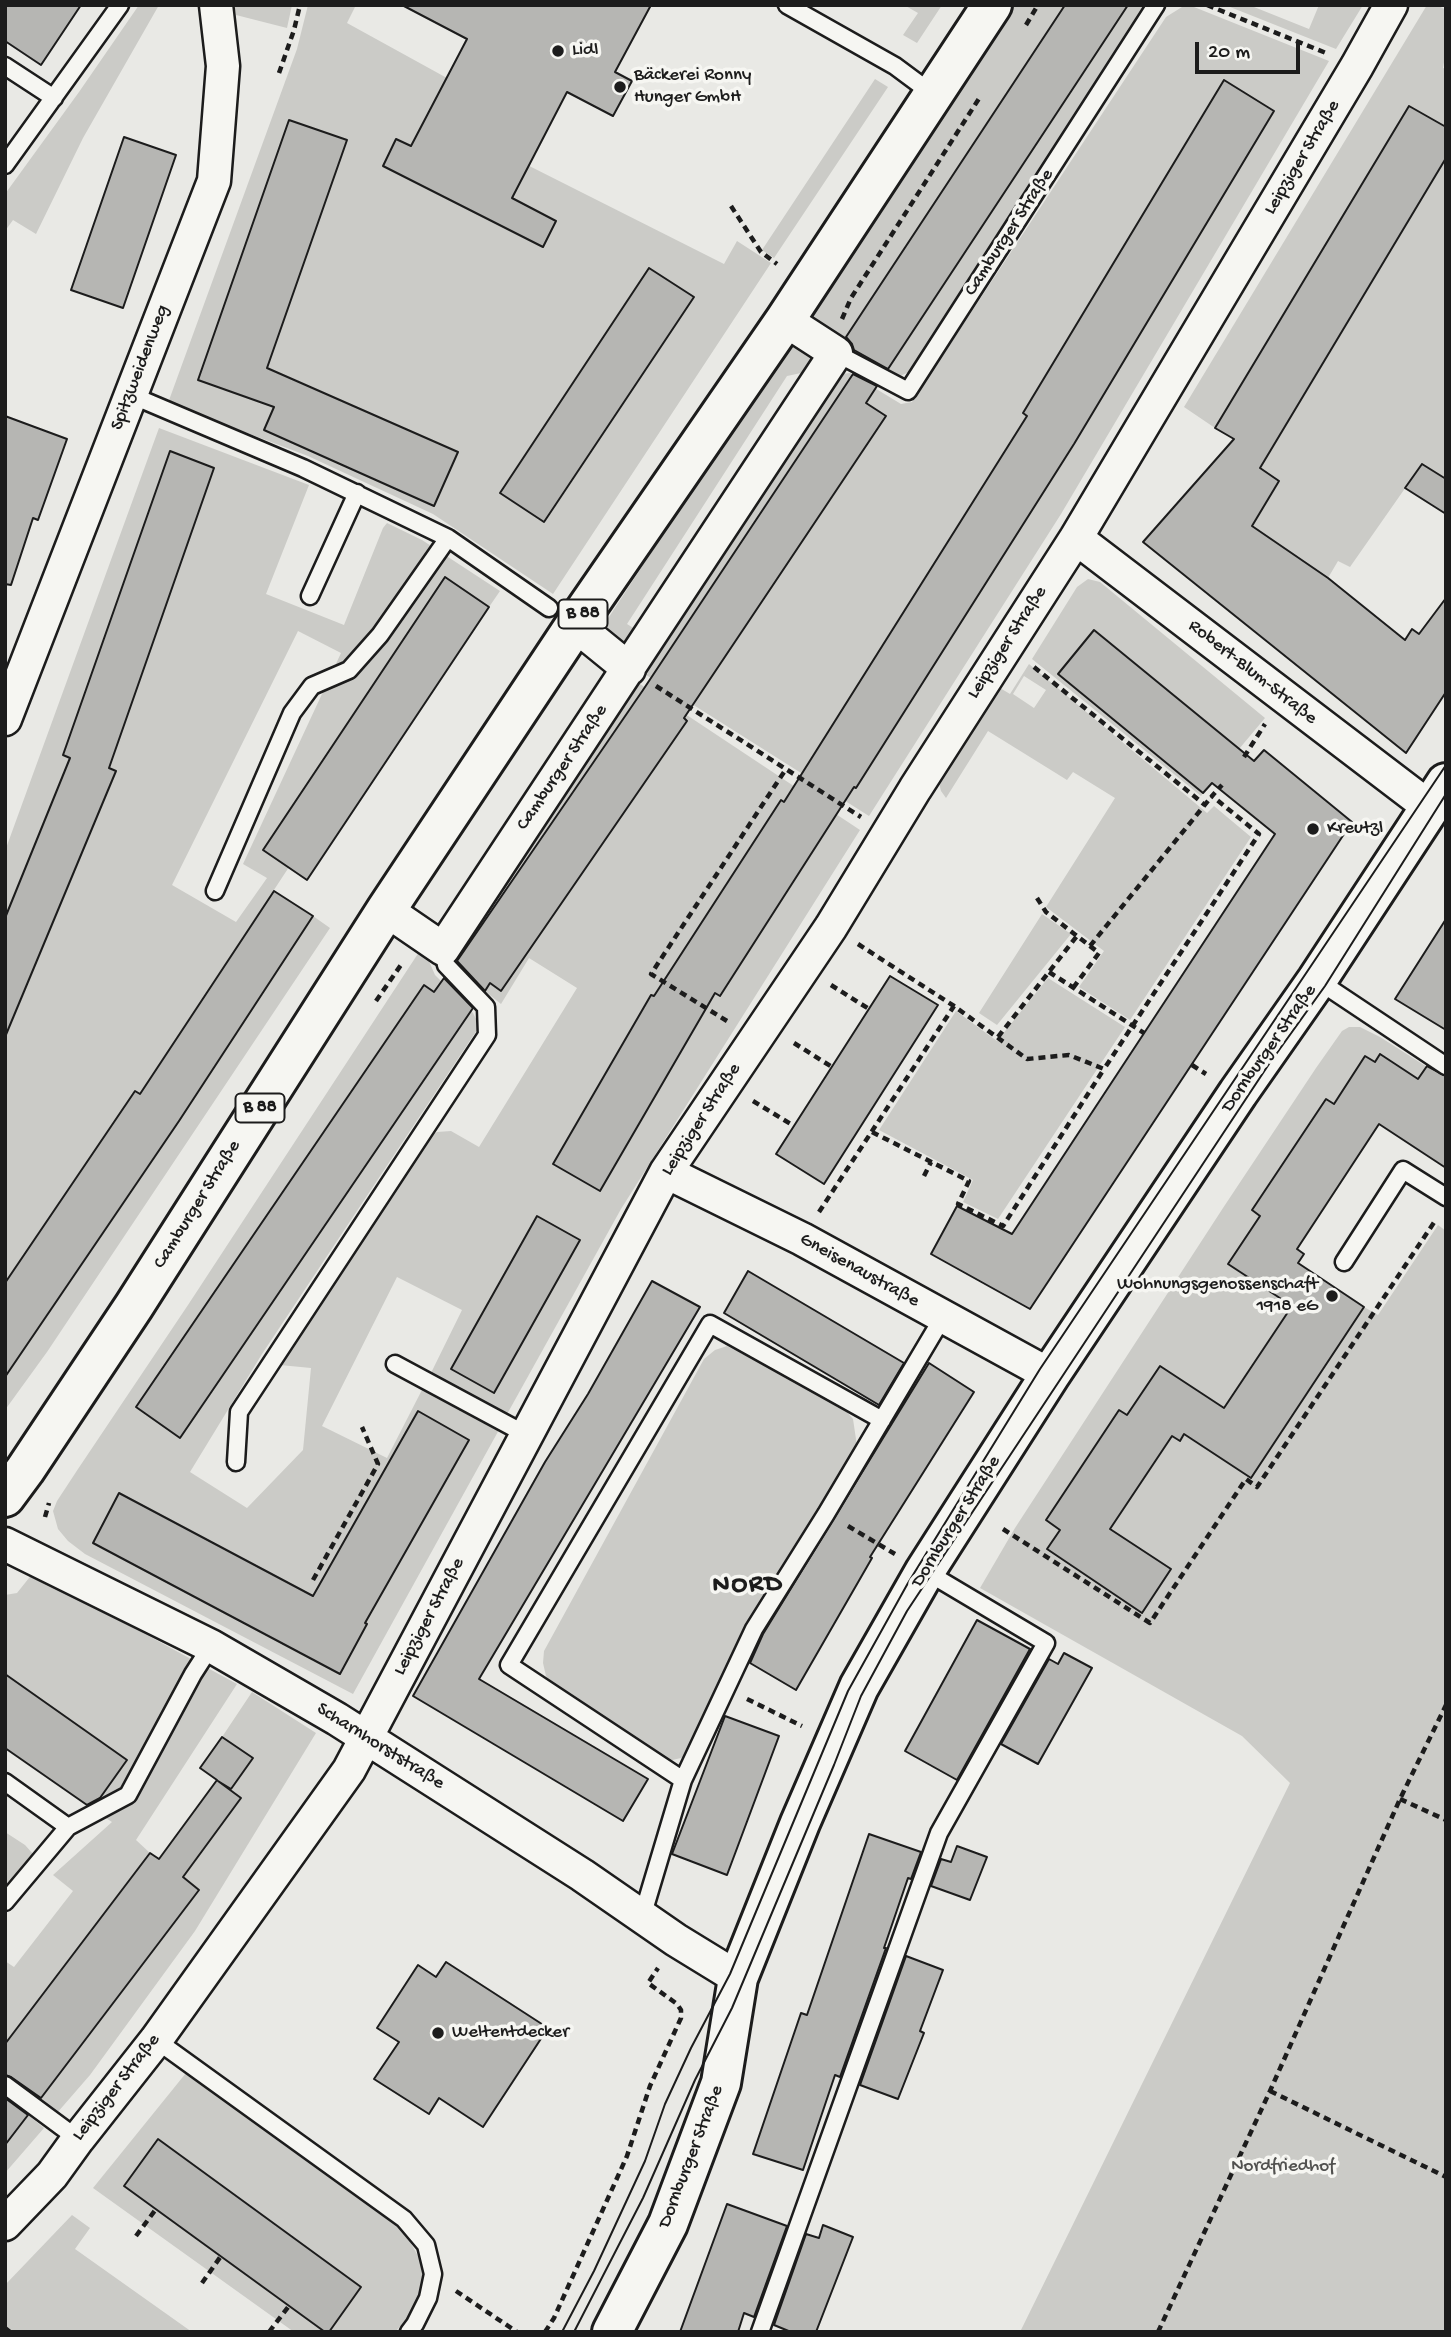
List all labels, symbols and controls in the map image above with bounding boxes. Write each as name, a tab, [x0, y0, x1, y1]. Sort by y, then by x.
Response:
scale bar	[1199, 28, 1304, 72]
place label: Lidl	[572, 40, 598, 62]
text: 20 m	[1208, 41, 1250, 66]
marker: Lidl	[550, 43, 566, 59]
place label: Bäckerei Ronny Hunger GmbH	[634, 65, 751, 109]
marker: Bäckerei Ronny Hunger GmbH	[612, 79, 628, 95]
street label: Leipziger Straße	[1260, 97, 1346, 219]
street label: Camburger Straße	[960, 165, 1060, 301]
street label: Spitzweidenweg	[107, 302, 175, 434]
street label: Leipziger Straße	[963, 582, 1053, 704]
road number: B 88	[558, 600, 608, 628]
street label: Robert-Blum-Straße	[1183, 616, 1321, 730]
street label: Camburger Straße	[512, 701, 614, 835]
place label: Kreutzl	[1327, 818, 1383, 840]
marker: Kreutzl	[1305, 821, 1321, 837]
street label: Dornburger Straße	[1217, 981, 1323, 1117]
street label: Leipziger Straße	[657, 1059, 747, 1181]
road number: B 88	[236, 1093, 284, 1122]
street label: Camburger Straße	[149, 1137, 247, 1273]
street label: Gneisenaustraße	[795, 1229, 923, 1313]
place label: Wohnungsgenossenschaft 1918 eG	[1117, 1274, 1318, 1318]
marker: Wohnungsgenossenschaft 1918 eG	[1324, 1288, 1340, 1304]
street label: Dornburger Straße	[907, 1452, 1007, 1592]
street label: Leipziger Straße	[389, 1554, 471, 1680]
district label: NORD	[713, 1570, 783, 1602]
street label: Scharnhorststraße	[312, 1698, 448, 1796]
place label: Weltentdecker	[452, 2022, 569, 2044]
marker: Weltentdecker	[430, 2025, 446, 2041]
street label: Leipziger Straße	[68, 2030, 166, 2146]
street label: Dornburger Straße	[654, 2083, 730, 2231]
park label: Nordfriedhof	[1231, 2156, 1335, 2178]

